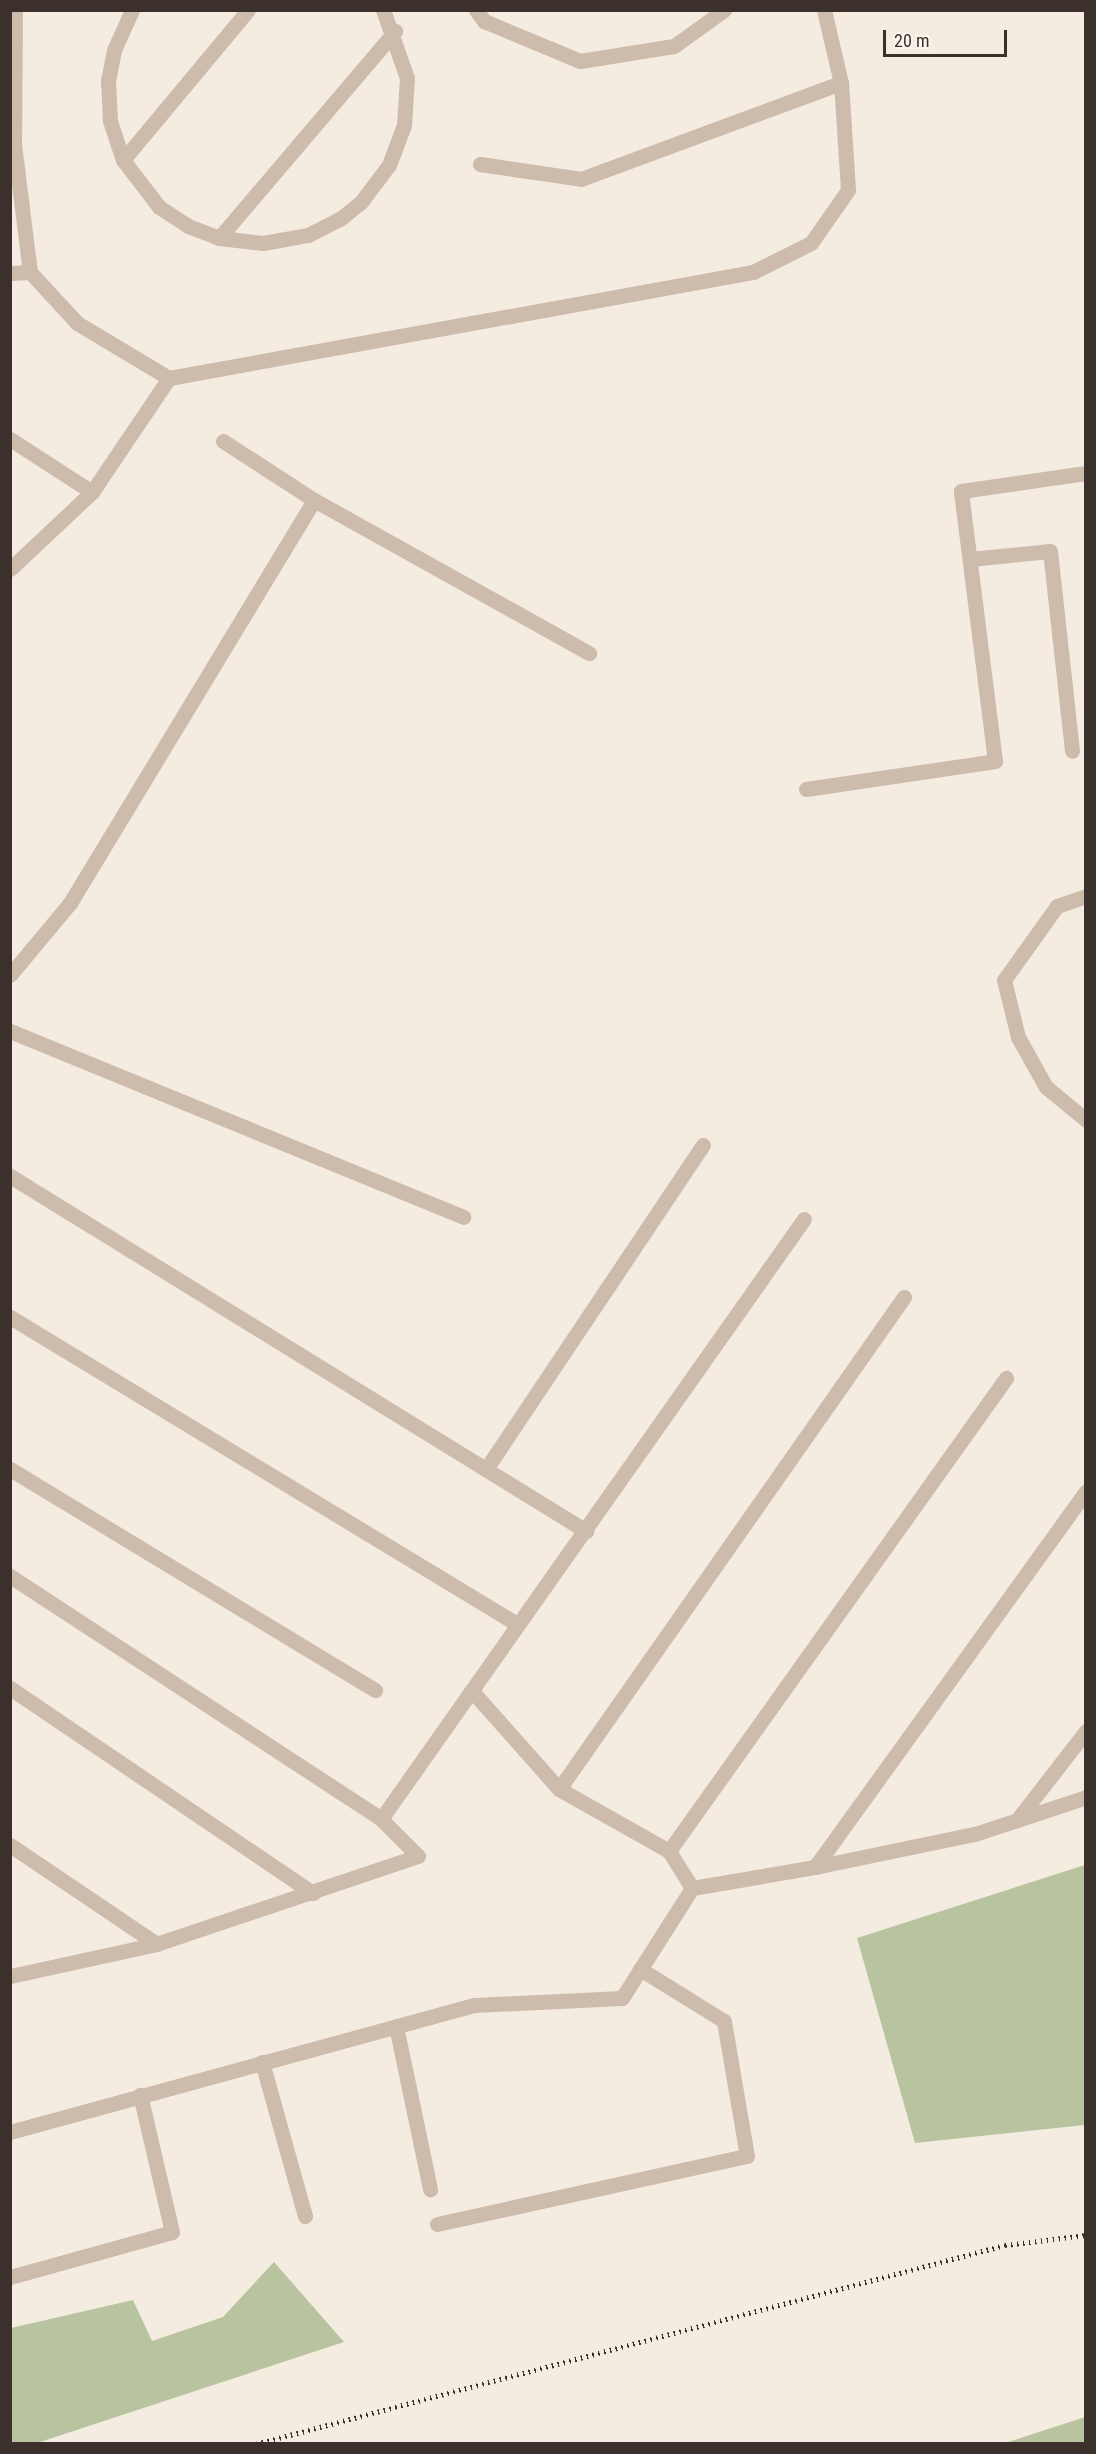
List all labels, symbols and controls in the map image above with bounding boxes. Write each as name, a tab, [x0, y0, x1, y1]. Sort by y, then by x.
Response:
scale bar	[886, 18, 1010, 56]
text: 20 m	[894, 30, 929, 51]

